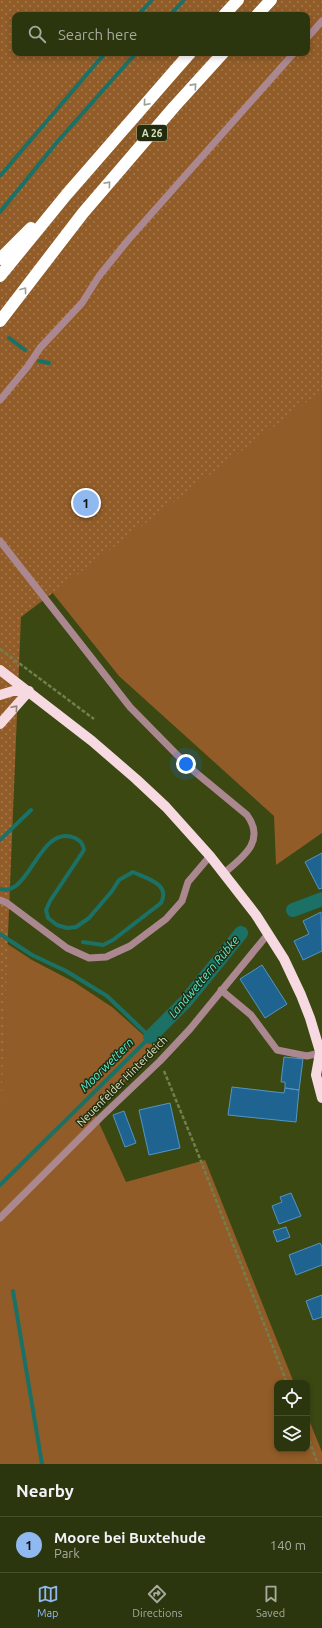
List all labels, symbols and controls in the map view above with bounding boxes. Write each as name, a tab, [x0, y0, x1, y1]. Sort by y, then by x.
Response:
search box	[12, 12, 310, 56]
icon: search	[26, 23, 48, 45]
text: Search here	[58, 26, 137, 43]
one-way arrow	[189, 83, 196, 90]
one-way arrow	[144, 99, 151, 106]
road number: A 26	[137, 125, 167, 141]
one-way arrow	[104, 181, 111, 188]
one-way arrow	[19, 288, 26, 295]
pin: 1	[73, 488, 99, 518]
one-way arrow	[10, 705, 17, 712]
your location	[176, 754, 196, 774]
water label: Landwettern Rübke	[166, 933, 242, 1020]
street label: Neuenfelder Hinterdeich	[74, 1033, 170, 1129]
water label: Moorwettern	[77, 1035, 136, 1094]
map controls	[274, 1380, 310, 1452]
button: locate	[274, 1380, 310, 1416]
button: layers	[274, 1416, 310, 1452]
text: Nearby	[16, 1481, 74, 1500]
text: Moore bei Buxtehude	[54, 1529, 206, 1546]
text: 1	[25, 1538, 33, 1552]
text: 140 m	[270, 1538, 306, 1552]
text: Park	[54, 1546, 80, 1560]
tab: Map	[37, 1583, 59, 1619]
tab: Directions	[132, 1583, 182, 1619]
tab: Saved	[256, 1583, 285, 1619]

